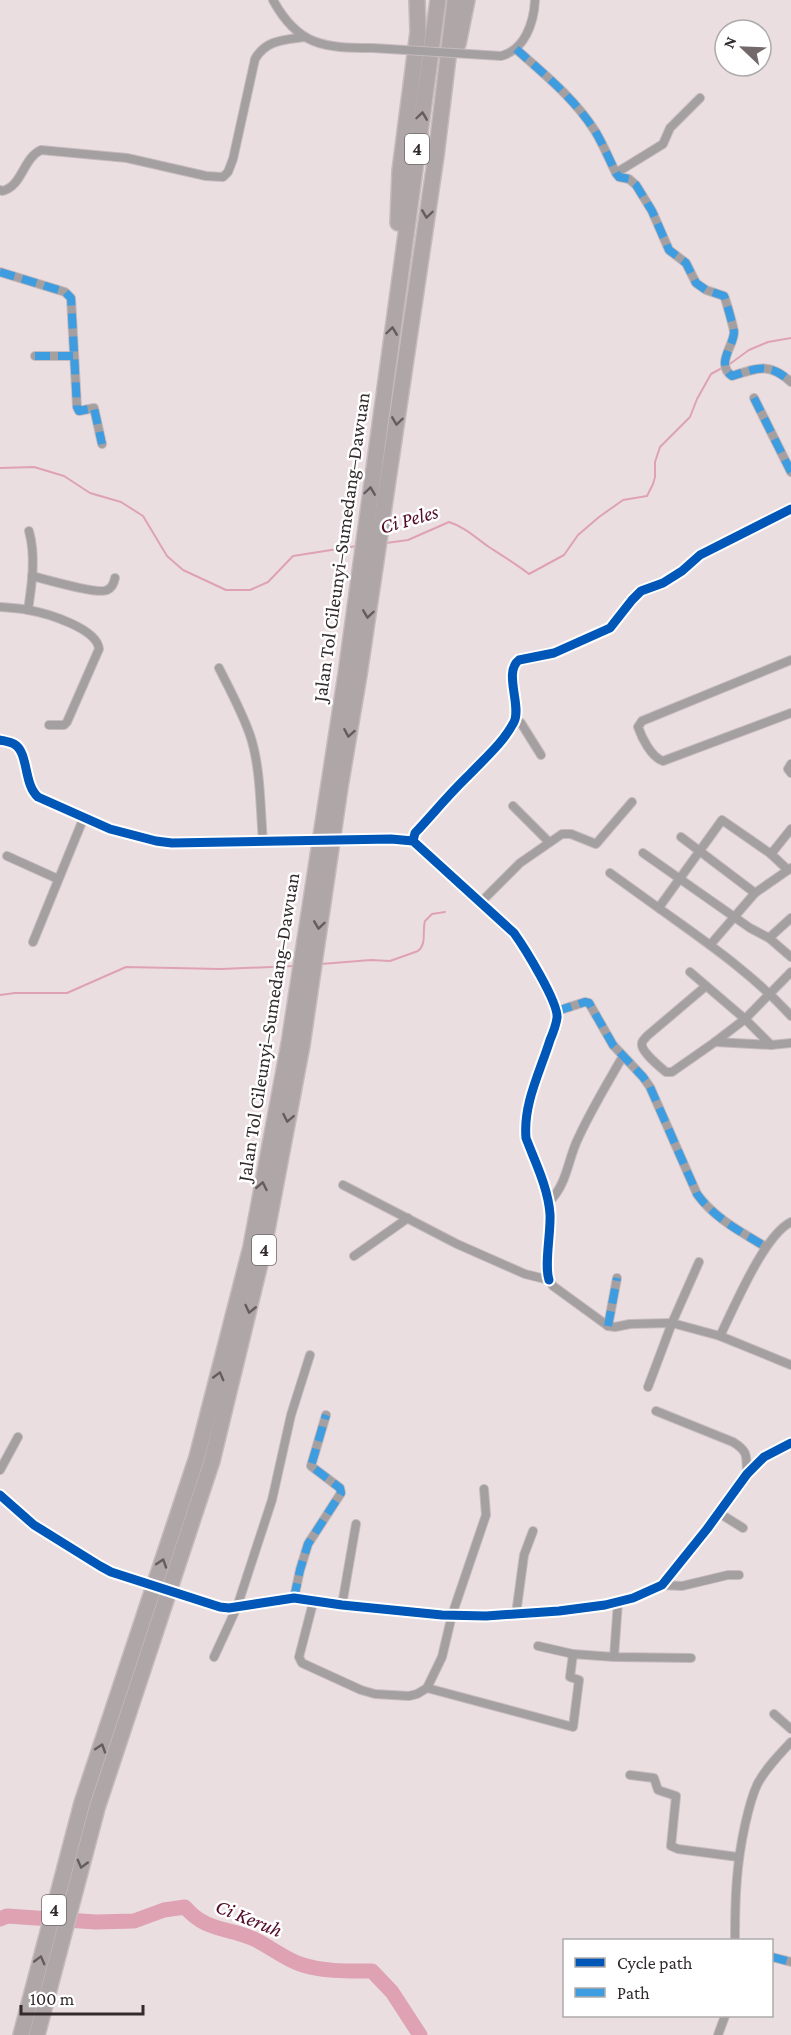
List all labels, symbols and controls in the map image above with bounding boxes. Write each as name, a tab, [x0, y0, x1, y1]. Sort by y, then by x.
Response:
north arrow	[713, 18, 773, 78]
text: N	[720, 34, 740, 51]
one-way arrow	[415, 111, 427, 120]
road number: 4	[405, 134, 429, 164]
one-way arrow	[421, 209, 434, 219]
one-way arrow	[385, 326, 398, 336]
street label: Jalan Tol Cileunyi–Sumedang–Dawuan	[308, 391, 375, 705]
one-way arrow	[391, 417, 403, 426]
one-way arrow	[364, 486, 376, 496]
water label: Ci Peles	[377, 499, 441, 539]
one-way arrow	[363, 610, 375, 619]
one-way arrow	[343, 727, 356, 737]
street label: Jalan Tol Cileunyi–Sumedang–Dawuan	[232, 871, 304, 1185]
one-way arrow	[314, 921, 326, 930]
one-way arrow	[282, 1113, 295, 1123]
one-way arrow	[255, 1181, 268, 1191]
road number: 4	[252, 1235, 276, 1265]
one-way arrow	[244, 1304, 257, 1314]
one-way arrow	[212, 1371, 224, 1382]
one-way arrow	[155, 1558, 167, 1569]
one-way arrow	[93, 1743, 106, 1754]
one-way arrow	[77, 1858, 89, 1869]
water label: Ci Keruh	[212, 1894, 286, 1942]
road number: 4	[42, 1895, 66, 1925]
legend	[563, 1939, 773, 2017]
text: Cycle path	[617, 1953, 693, 1973]
one-way arrow	[33, 1955, 45, 1966]
scale bar	[21, 1978, 142, 2016]
text: Path	[617, 1983, 650, 2003]
text: 100 m	[30, 1989, 75, 2009]

